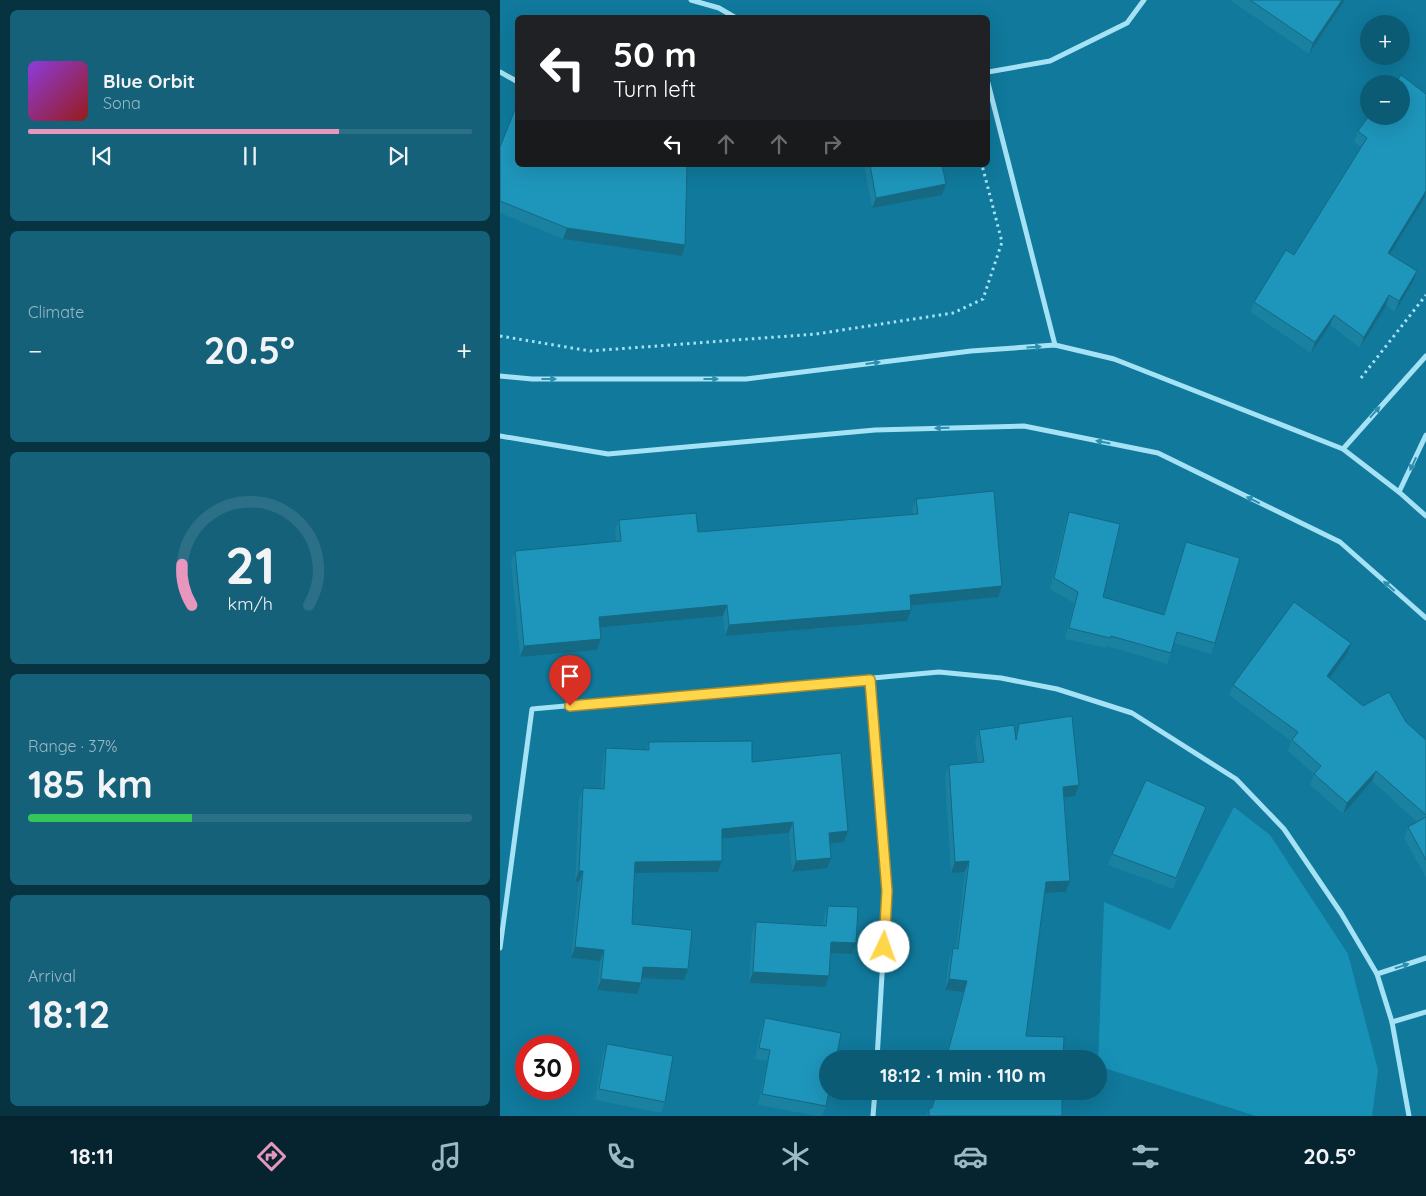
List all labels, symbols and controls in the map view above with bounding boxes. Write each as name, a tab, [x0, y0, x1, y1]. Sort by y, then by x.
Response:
map controls	[1360, 15, 1410, 125]
button: +	[1360, 15, 1410, 65]
text: 50 m	[613, 32, 697, 76]
icon: left	[530, 35, 595, 100]
text: Blue Orbit	[103, 69, 195, 93]
text: Turn left	[613, 75, 696, 103]
button: −	[1360, 75, 1410, 125]
text: Sona	[103, 93, 141, 113]
icon: left	[659, 130, 687, 158]
icon: ahead	[712, 130, 740, 158]
icon: ahead	[765, 130, 793, 158]
icon: right	[818, 130, 846, 158]
icon: previous	[88, 142, 116, 170]
icon: pause	[236, 142, 264, 170]
icon: next	[384, 142, 412, 170]
text: Climate	[28, 302, 84, 322]
text: 20.5°	[204, 326, 295, 374]
text: −	[28, 333, 43, 368]
text: +	[456, 333, 472, 368]
one-way arrow	[1026, 342, 1042, 350]
one-way arrow	[865, 359, 881, 367]
one-way arrow	[541, 375, 557, 383]
one-way arrow	[703, 375, 719, 383]
one-way arrow	[1369, 407, 1381, 419]
one-way arrow	[934, 424, 950, 432]
one-way arrow	[1094, 437, 1110, 445]
one-way arrow	[1408, 457, 1416, 471]
one-way arrow	[1246, 496, 1260, 504]
text: 21	[225, 532, 275, 597]
one-way arrow	[1384, 580, 1396, 592]
text: km/h	[227, 592, 273, 614]
pin	[549, 655, 591, 706]
icon: arrive	[556, 662, 584, 690]
text: Range · 37%	[28, 736, 117, 756]
text: 185 km	[28, 760, 153, 808]
position arrow	[857, 920, 909, 972]
one-way arrow	[1394, 962, 1409, 969]
text: Arrival	[28, 966, 76, 986]
text: 18:12	[28, 990, 110, 1038]
speed limit sign: 30	[515, 1035, 580, 1100]
text: 18:12 · 1 min · 110 m	[880, 1063, 1046, 1087]
icon: directions	[254, 1139, 289, 1174]
icon: music	[429, 1139, 464, 1174]
icon: phone	[603, 1139, 638, 1174]
icon: climate	[778, 1139, 813, 1174]
icon: car	[953, 1139, 988, 1174]
icon: filters	[1128, 1139, 1163, 1174]
text: 18:11	[70, 1142, 114, 1170]
text: 20.5°	[1303, 1142, 1356, 1170]

